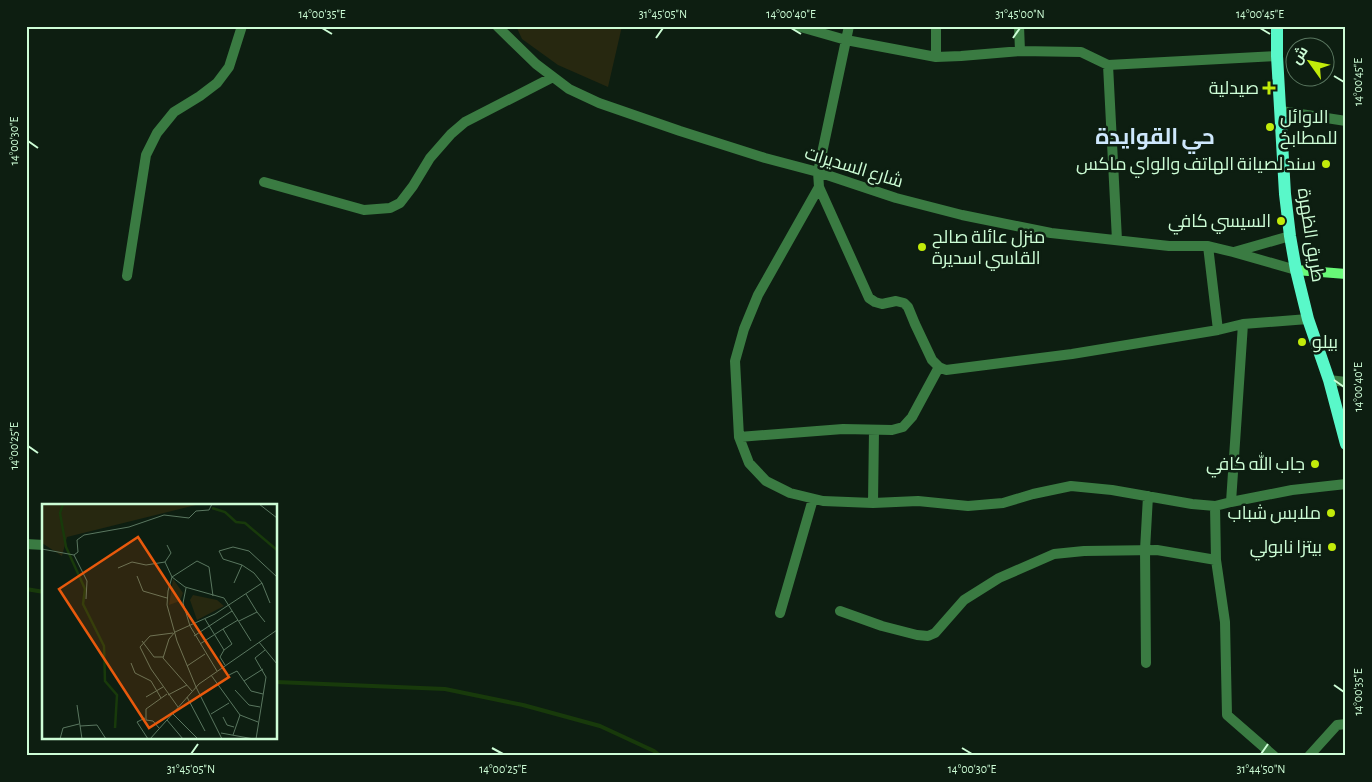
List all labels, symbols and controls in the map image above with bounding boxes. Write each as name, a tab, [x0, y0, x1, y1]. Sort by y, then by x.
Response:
text: 14°00'35"E	[298, 8, 346, 20]
text: 31°45'05"N	[639, 8, 687, 20]
text: 14°00'40"E	[766, 8, 816, 20]
text: 31°45'00"N	[995, 8, 1045, 20]
text: 14°00'45"E	[1236, 8, 1284, 20]
north arrow	[1284, 38, 1334, 88]
text: ش	[1287, 43, 1312, 67]
text: 14°00'45"E	[1352, 58, 1364, 106]
place label: صيدلية	[1209, 80, 1259, 98]
marker: صيدلية	[1263, 82, 1275, 94]
place label: الاوائل للمطابخ	[1280, 109, 1338, 150]
text: 14°00'30"E	[8, 117, 20, 165]
marker: الاوائل للمطابخ	[1264, 121, 1276, 133]
district label: حي القوايدة	[1095, 126, 1215, 154]
street label: شارع السديرات	[802, 143, 905, 193]
place label: سند لصيانة الهاتف والواي ماكس	[1076, 156, 1316, 178]
marker: سند لصيانة الهاتف والواي ماكس	[1320, 158, 1332, 170]
street label: طريق الظهرة	[1292, 187, 1326, 284]
place label: السيسي كافي	[1168, 213, 1271, 235]
marker: السيسي كافي	[1275, 215, 1287, 227]
place label: منزل عائلة صالح القاسي اسديرة	[932, 229, 1045, 271]
marker: منزل عائلة صالح القاسي اسديرة	[916, 241, 928, 253]
place label: بيلو	[1312, 334, 1338, 353]
marker: بيلو	[1296, 336, 1308, 348]
text: 14°00'40"E	[1352, 362, 1364, 412]
text: 14°00'25"E	[8, 422, 20, 470]
place label: جاب الله كافي	[1206, 452, 1305, 478]
marker: جاب الله كافي	[1309, 458, 1321, 470]
inset map	[42, 504, 278, 740]
place label: ملابس شباب	[1227, 504, 1321, 524]
marker: ملابس شباب	[1325, 507, 1337, 519]
place label: بيتزا نابولي	[1250, 539, 1322, 561]
marker: بيتزا نابولي	[1326, 541, 1338, 553]
text: 14°00'35"E	[1352, 668, 1364, 716]
text: 31°45'05"N	[167, 763, 215, 775]
text: 14°00'25"E	[479, 763, 527, 775]
text: 14°00'30"E	[948, 763, 996, 775]
text: 31°44'50"N	[1236, 763, 1286, 775]

